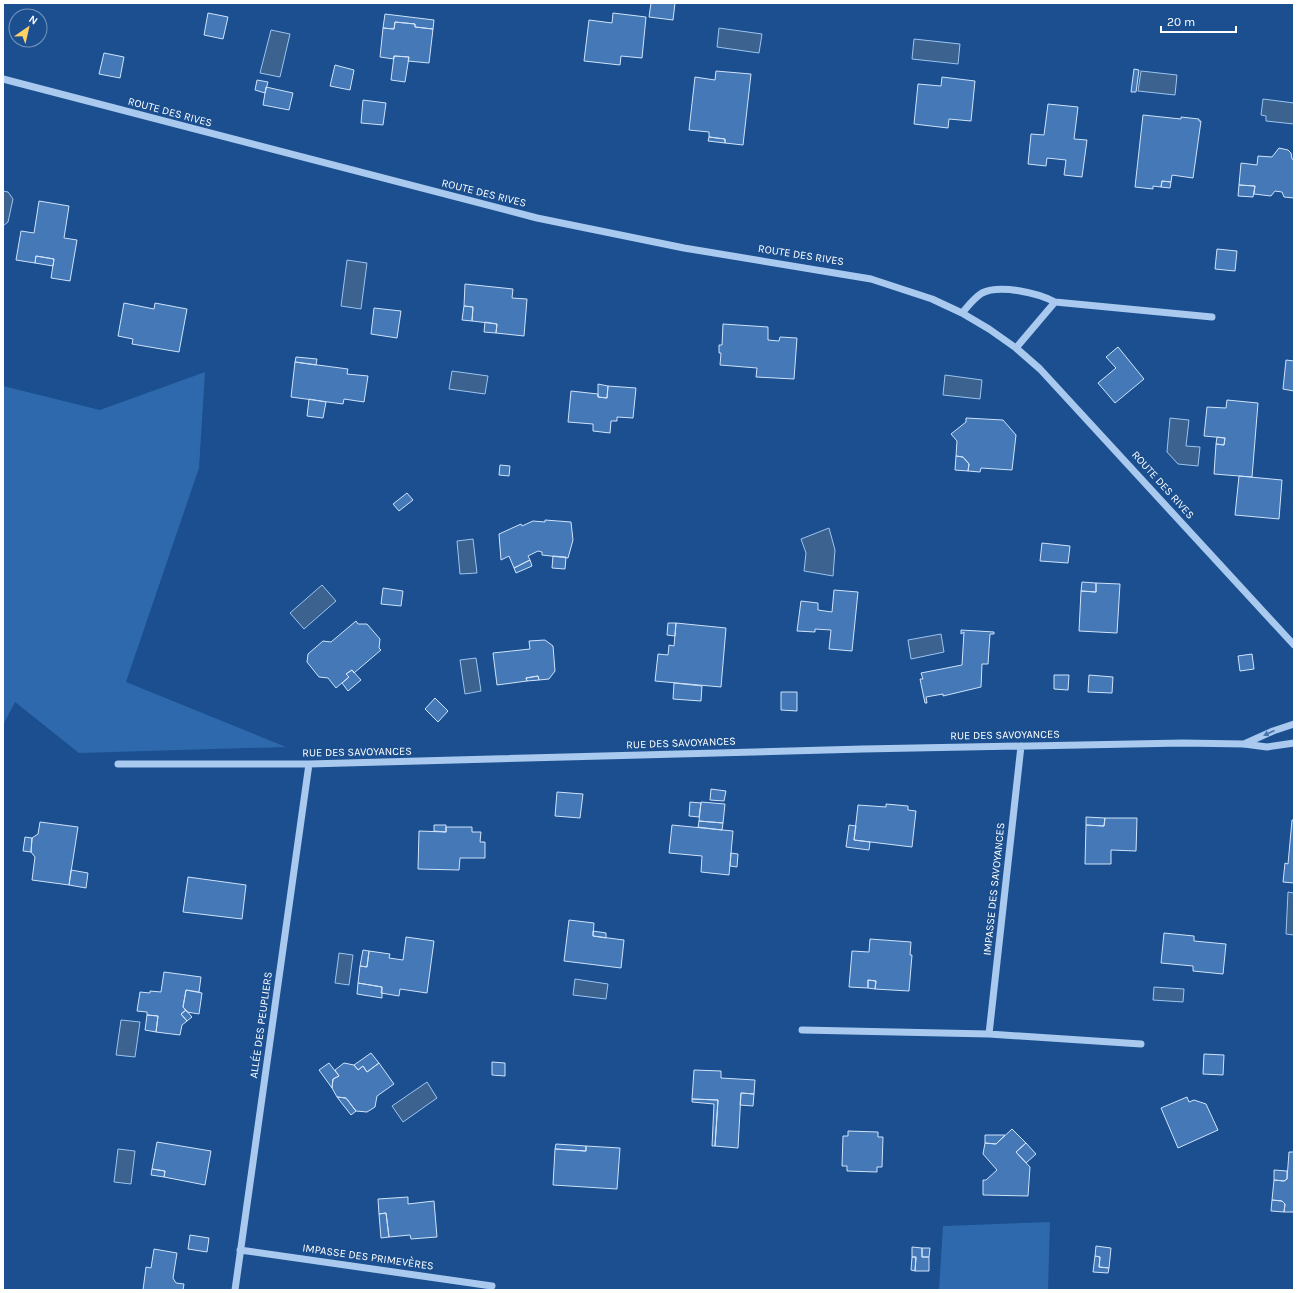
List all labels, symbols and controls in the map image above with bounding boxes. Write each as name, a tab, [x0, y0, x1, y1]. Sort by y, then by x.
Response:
north arrow	[8, 8, 48, 48]
scale bar	[1161, 8, 1236, 34]
text: N	[26, 13, 40, 28]
text: 20 m	[1167, 15, 1195, 29]
street label: ROUTE DES RIVES	[126, 94, 214, 130]
street label: ROUTE DES RIVES	[440, 176, 528, 210]
street label: ROUTE DES RIVES	[757, 242, 845, 268]
street label: ROUTE DES RIVES	[1129, 448, 1197, 522]
street label: RUE DES SAVOYANCES	[950, 728, 1060, 742]
one-way arrow	[1263, 730, 1274, 736]
street label: RUE DES SAVOYANCES	[626, 735, 736, 751]
street label: RUE DES SAVOYANCES	[302, 745, 412, 759]
street label: IMPASSE DES SAVOYANCES	[981, 822, 1007, 956]
street label: ALLÉE DES PEUPLIERS	[245, 971, 275, 1079]
street label: IMPASSE DES PRIMEVÈRES	[301, 1239, 435, 1273]

